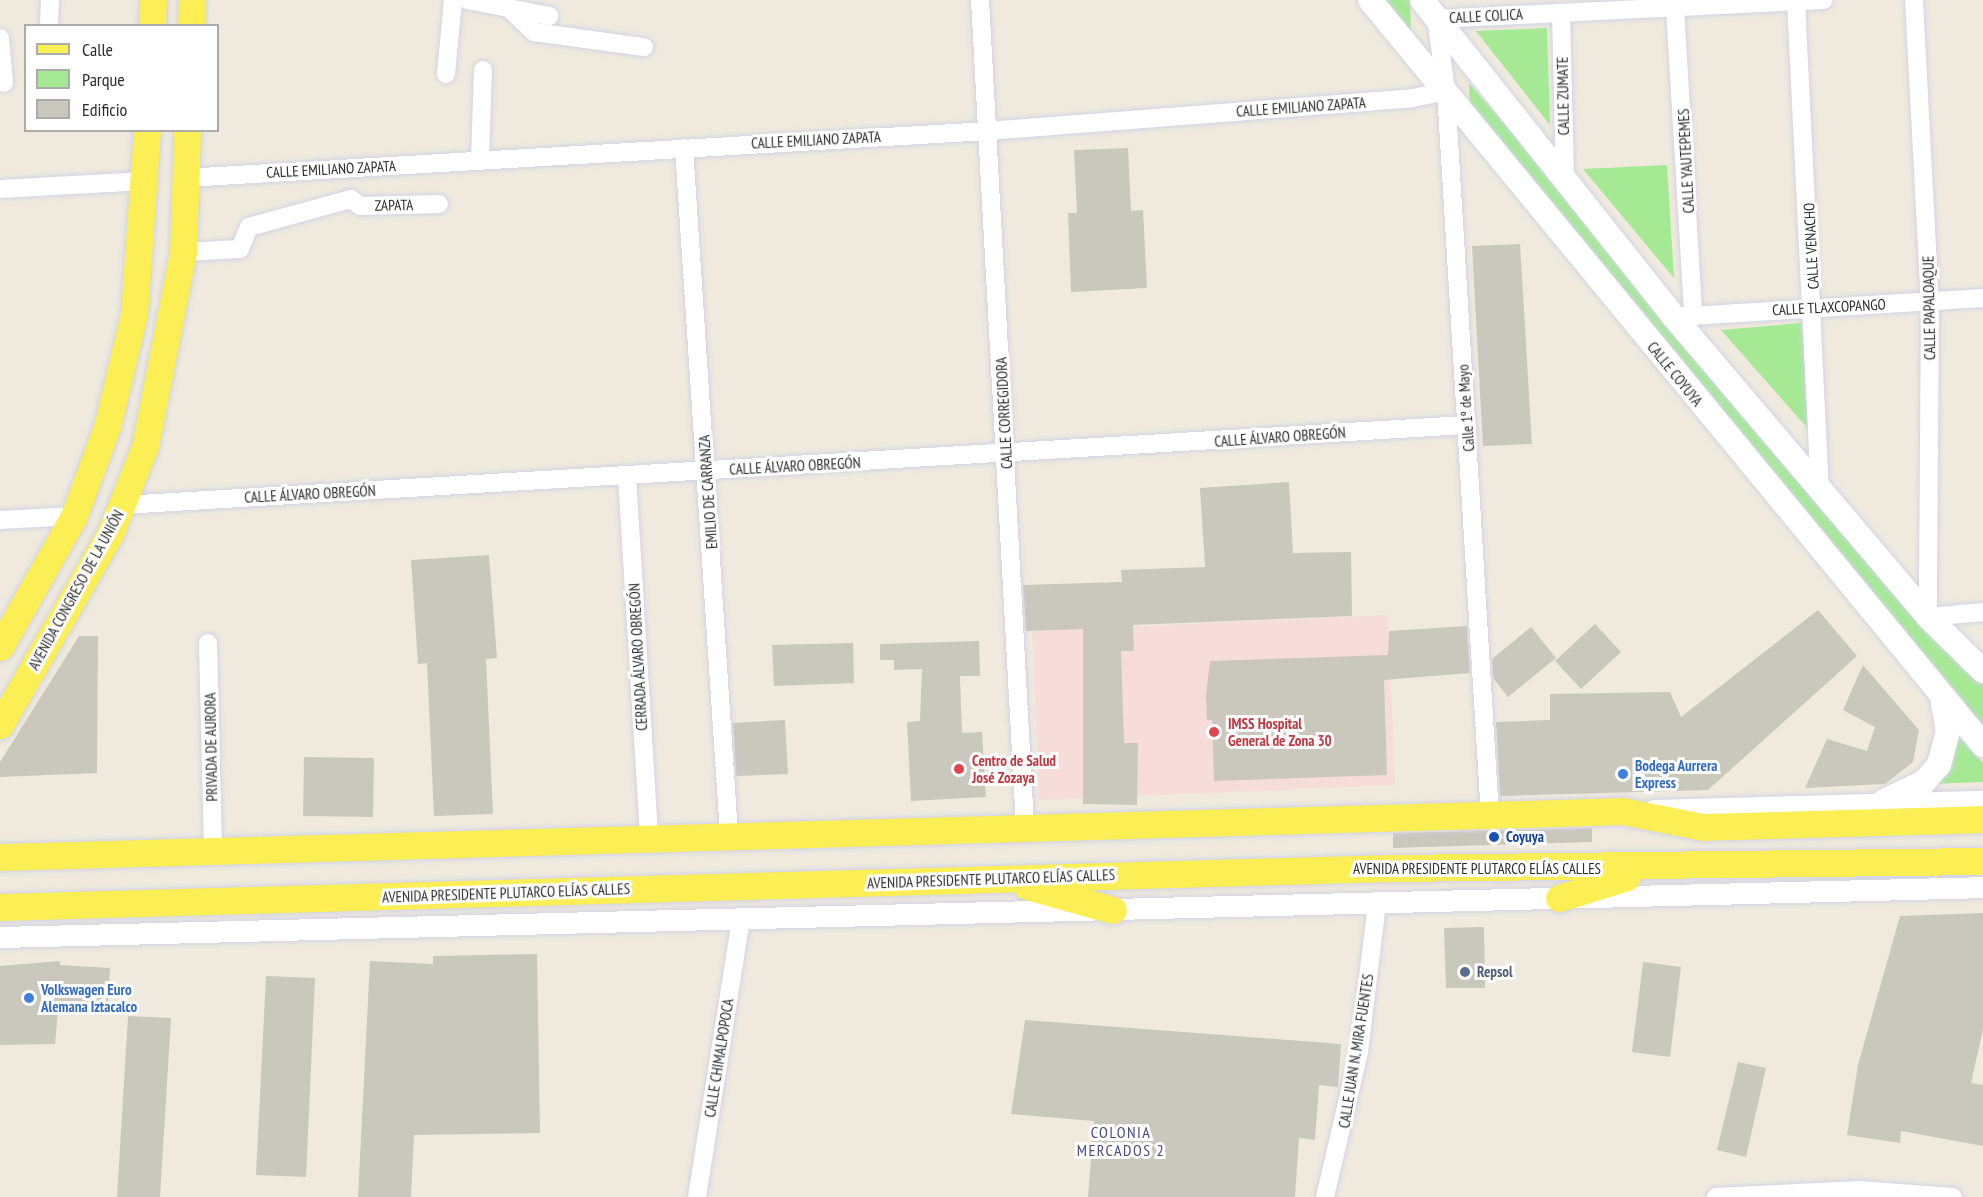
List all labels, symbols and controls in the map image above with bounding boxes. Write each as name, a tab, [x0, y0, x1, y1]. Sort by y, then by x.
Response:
street label: CALLE COLICA	[1449, 5, 1523, 27]
legend	[24, 24, 219, 132]
text: Calle	[82, 38, 113, 61]
street label: CALLE ZUMATE	[1553, 56, 1573, 136]
text: Parque	[82, 68, 125, 91]
street label: CALLE EMILIANO ZAPATA	[1235, 93, 1367, 121]
text: Edificio	[82, 98, 127, 121]
street label: CALLE YAUTEPEMES	[1674, 108, 1698, 214]
street label: CALLE EMILIANO ZAPATA	[751, 128, 881, 152]
street label: CALLE EMILIANO ZAPATA	[266, 157, 396, 181]
street label: ZAPATA	[375, 196, 413, 214]
street label: CALLE VENACHO	[1800, 202, 1822, 290]
street label: CALLE PAPALOAQUE	[1919, 256, 1939, 360]
street label: CALLE TLAXCOPANGO	[1772, 295, 1886, 319]
street label: CALLE COYUYA	[1644, 338, 1706, 410]
street label: CALLE CORREGIDORA	[992, 357, 1016, 469]
street label: Calle 1º de Mayo	[1454, 364, 1478, 452]
street label: CALLE ÁLVARO OBREGÓN	[1214, 423, 1346, 451]
street label: EMILIO DE CARRANZA	[695, 434, 721, 550]
street label: CALLE ÁLVARO OBREGÓN	[729, 454, 861, 478]
street label: CALLE ÁLVARO OBREGÓN	[244, 482, 376, 506]
street label: AVENIDA CONGRESO DE LA UNIÓN	[24, 507, 128, 673]
street label: CERRADA ÁLVARO OBREGÓN	[625, 582, 651, 732]
street label: PRIVADA DE AURORA	[201, 692, 221, 802]
place label: IMSS Hospital General de Zona 30	[1228, 714, 1332, 749]
marker: IMSS Hospital General de Zona 30	[1205, 723, 1223, 741]
place label: Centro de Salud José Zozaya	[972, 751, 1056, 786]
place label: Bodega Aurrera Express	[1635, 756, 1718, 791]
marker: Centro de Salud José Zozaya	[950, 760, 968, 778]
marker: Bodega Aurrera Express	[1616, 767, 1630, 781]
place label: Coyuya	[1506, 828, 1544, 846]
marker: Coyuya	[1487, 830, 1501, 844]
street label: AVENIDA PRESIDENTE PLUTARCO ELÍAS CALLES	[1353, 860, 1601, 878]
street label: AVENIDA PRESIDENTE PLUTARCO ELÍAS CALLES	[866, 866, 1116, 892]
street label: AVENIDA PRESIDENTE PLUTARCO ELÍAS CALLES	[381, 880, 631, 906]
place label: Repsol	[1477, 963, 1513, 981]
marker: Repsol	[1458, 965, 1472, 979]
street label: CALLE JUAN N. MIRA FUENTES	[1335, 972, 1377, 1130]
place label: Volkswagen Euro Alemana Iztacalco	[41, 980, 137, 1015]
marker: Volkswagen Euro Alemana Iztacalco	[22, 991, 36, 1005]
street label: CALLE CHIMALPOPOCA	[701, 997, 737, 1119]
district label: COLONIA MERCADOS 2	[1077, 1122, 1165, 1160]

